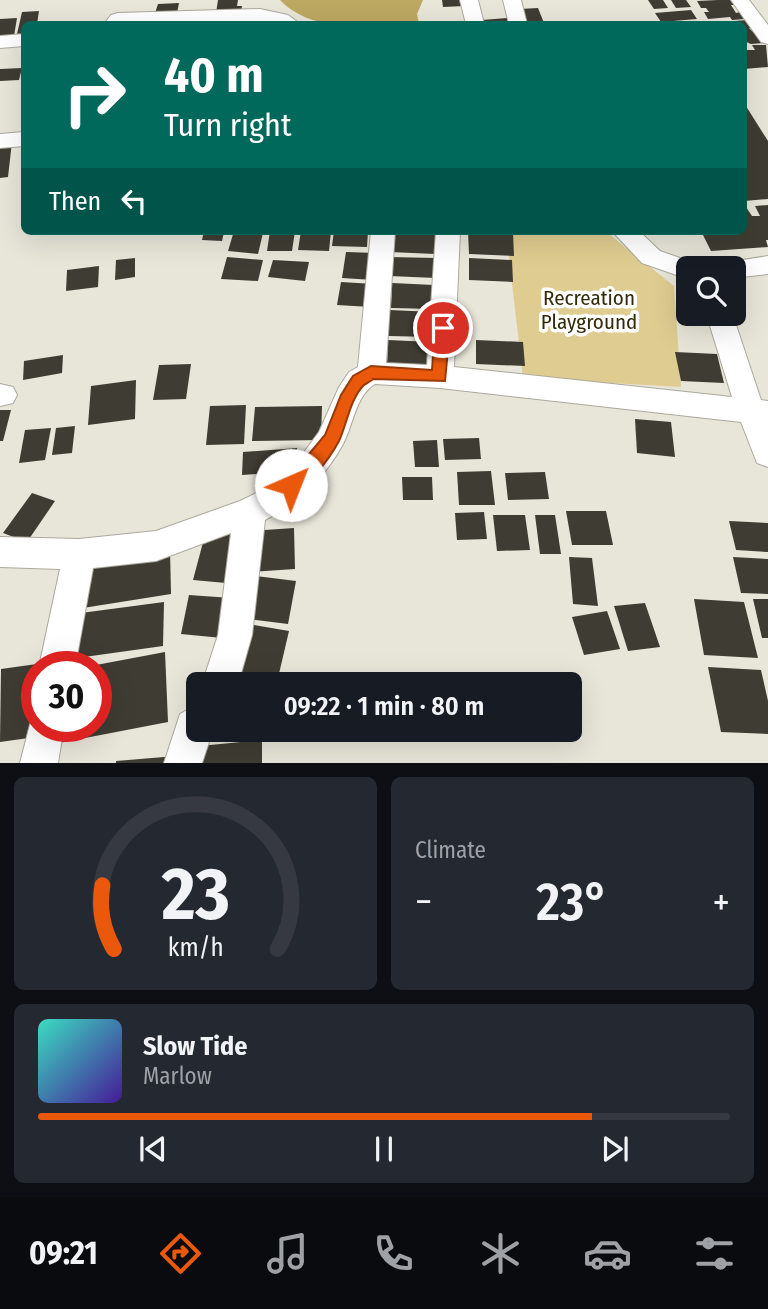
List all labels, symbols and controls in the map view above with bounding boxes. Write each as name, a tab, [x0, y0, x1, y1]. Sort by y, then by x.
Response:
text: 40 m	[164, 46, 264, 105]
icon: right	[49, 49, 140, 140]
text: Turn right	[164, 106, 291, 144]
icon: left	[115, 182, 153, 220]
text: Then	[49, 186, 101, 217]
map controls	[676, 256, 746, 326]
button: search	[676, 256, 746, 326]
park label: Recreation Playground	[541, 285, 637, 335]
pin	[413, 298, 473, 358]
icon: arrive	[424, 309, 462, 347]
position arrow	[254, 448, 328, 522]
speed limit sign: 30	[21, 651, 112, 742]
text: 09:22 · 1 min · 80 m	[284, 691, 484, 722]
text: Climate	[415, 836, 486, 864]
text: 23	[160, 852, 230, 939]
text: 23°	[536, 871, 609, 934]
text: −	[415, 879, 432, 925]
text: +	[713, 879, 730, 925]
text: km/h	[168, 933, 223, 963]
text: Slow Tide	[143, 1031, 247, 1062]
text: Marlow	[143, 1062, 212, 1090]
icon: previous	[134, 1130, 172, 1168]
icon: pause	[365, 1130, 403, 1168]
icon: next	[596, 1130, 634, 1168]
icon: directions	[156, 1229, 205, 1278]
icon: music	[263, 1229, 312, 1278]
icon: phone	[369, 1229, 418, 1278]
icon: climate	[476, 1229, 525, 1278]
icon: car	[583, 1229, 632, 1278]
icon: filters	[690, 1229, 739, 1278]
text: 09:21	[29, 1234, 98, 1272]

